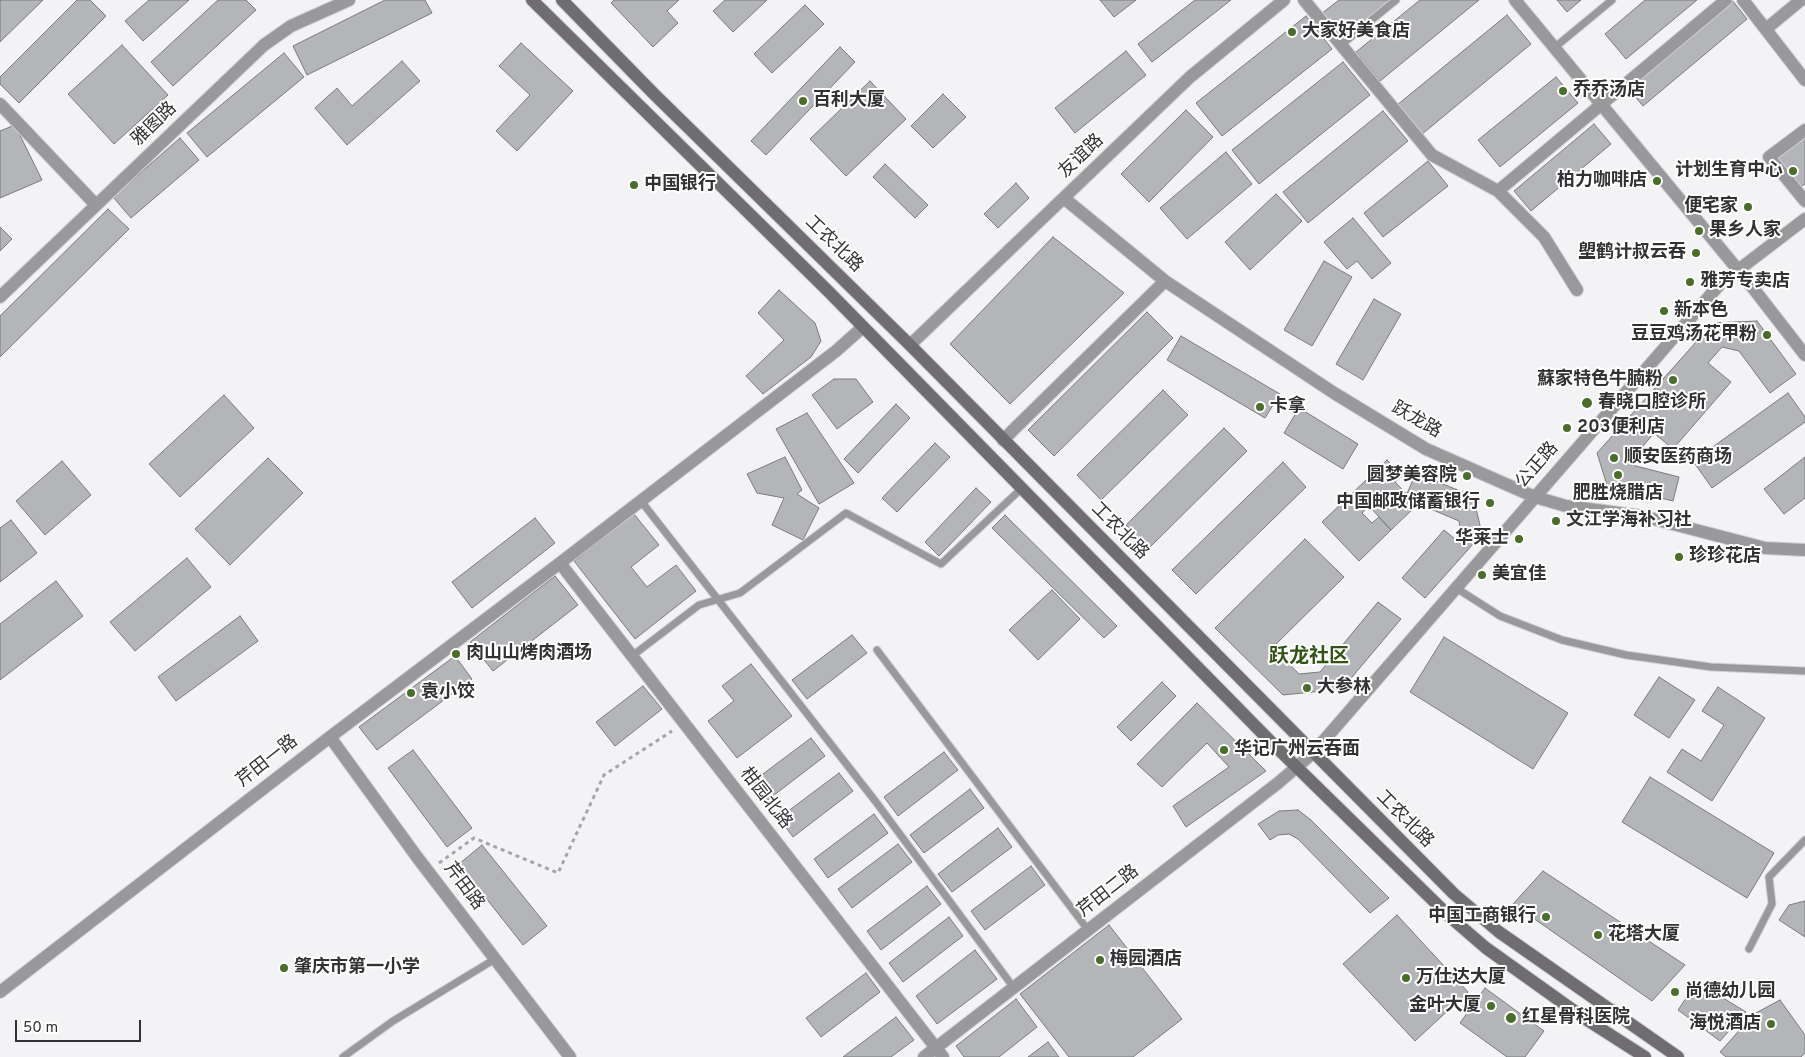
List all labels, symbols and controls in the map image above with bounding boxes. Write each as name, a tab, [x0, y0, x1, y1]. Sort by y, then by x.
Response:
place label: 大家好美食店	[1302, 21, 1410, 43]
marker: 大家好美食店	[1286, 26, 1298, 38]
place label: 乔乔汤店	[1573, 80, 1645, 102]
marker: 乔乔汤店	[1557, 85, 1569, 97]
place label: 百利大厦	[813, 90, 885, 112]
marker: 百利大厦	[797, 95, 809, 107]
street label: 雅图路	[128, 98, 182, 152]
street label: 友谊路	[1055, 130, 1109, 184]
place label: 计划生育中心	[1675, 160, 1783, 182]
marker: 计划生育中心	[1787, 165, 1799, 177]
place label: 柏力咖啡店	[1557, 170, 1647, 192]
place label: 中国银行	[644, 174, 716, 196]
marker: 柏力咖啡店	[1651, 175, 1663, 187]
marker: 中国银行	[628, 179, 640, 191]
place label: 便宅家	[1684, 196, 1738, 218]
marker: 便宅家	[1742, 201, 1754, 213]
street label: 工农北路	[800, 212, 866, 278]
place label: 果乡人家	[1709, 220, 1781, 242]
marker: 果乡人家	[1693, 225, 1705, 237]
place label: 塱鹤计叔云吞	[1578, 242, 1686, 264]
marker: 塱鹤计叔云吞	[1690, 247, 1702, 259]
place label: 雅芳专卖店	[1700, 271, 1790, 293]
marker: 雅芳专卖店	[1684, 276, 1696, 288]
place label: 新本色	[1674, 300, 1728, 322]
marker: 新本色	[1658, 305, 1670, 317]
place label: 豆豆鸡汤花甲粉	[1631, 324, 1757, 346]
marker: 豆豆鸡汤花甲粉	[1761, 329, 1773, 341]
place label: 蘇家特色牛腩粉	[1537, 369, 1663, 391]
marker: 蘇家特色牛腩粉	[1667, 374, 1679, 386]
place label: 春晓口腔诊所	[1598, 392, 1706, 414]
place label: 卡拿	[1270, 396, 1306, 418]
marker: 春晓口腔诊所	[1580, 396, 1594, 410]
street label: 跃龙路	[1387, 398, 1445, 444]
marker: 卡拿	[1254, 401, 1266, 413]
place label: 203便利店	[1577, 417, 1665, 439]
marker: 203便利店	[1561, 422, 1573, 434]
street label: 公正路	[1512, 439, 1564, 493]
place label: 顺安医药商场	[1624, 447, 1732, 469]
marker: 顺安医药商场	[1608, 452, 1620, 464]
place label: 圆梦美容院	[1367, 465, 1457, 487]
marker: 肥胜烧腊店	[1612, 469, 1624, 481]
marker: 圆梦美容院	[1461, 470, 1473, 482]
place label: 肥胜烧腊店	[1573, 483, 1663, 505]
place label: 中国邮政储蓄银行	[1336, 492, 1480, 514]
marker: 中国邮政储蓄银行	[1484, 497, 1496, 509]
street label: 工农北路	[1086, 499, 1152, 565]
place label: 文江学海补习社	[1566, 510, 1692, 532]
marker: 文江学海补习社	[1550, 515, 1562, 527]
place label: 华莱士	[1455, 528, 1509, 550]
marker: 华莱士	[1513, 533, 1525, 545]
place label: 珍珍花店	[1689, 546, 1761, 568]
marker: 珍珍花店	[1673, 551, 1685, 563]
place label: 美宜佳	[1492, 564, 1546, 586]
marker: 美宜佳	[1476, 569, 1488, 581]
place label: 肉山山烤肉酒场	[466, 643, 592, 665]
district label: 跃龙社区	[1269, 646, 1349, 670]
marker: 肉山山烤肉酒场	[450, 648, 462, 660]
place label: 大参林	[1317, 677, 1371, 699]
place label: 袁小饺	[421, 682, 475, 704]
marker: 大参林	[1301, 682, 1313, 694]
marker: 袁小饺	[405, 687, 417, 699]
street label: 芹田一路	[233, 731, 303, 793]
place label: 华记广州云吞面	[1234, 739, 1360, 761]
marker: 华记广州云吞面	[1218, 744, 1230, 756]
street label: 柑园北路	[734, 764, 796, 834]
street label: 工农北路	[1371, 787, 1437, 853]
street label: 芹田路	[438, 859, 488, 915]
street label: 芹田二路	[1074, 861, 1144, 923]
place label: 中国工商银行	[1428, 906, 1536, 928]
marker: 中国工商银行	[1540, 911, 1552, 923]
place label: 花塔大厦	[1608, 924, 1680, 946]
marker: 花塔大厦	[1592, 929, 1604, 941]
place label: 梅园酒店	[1110, 949, 1182, 971]
marker: 梅园酒店	[1094, 954, 1106, 966]
place label: 肇庆市第一小学	[294, 957, 420, 979]
marker: 肇庆市第一小学	[278, 962, 290, 974]
place label: 万仕达大厦	[1416, 967, 1506, 989]
marker: 万仕达大厦	[1400, 972, 1412, 984]
place label: 尚德幼儿园	[1685, 981, 1775, 1003]
marker: 尚德幼儿园	[1669, 986, 1681, 998]
place label: 金叶大厦	[1409, 995, 1481, 1017]
marker: 金叶大厦	[1485, 1000, 1497, 1012]
place label: 红星骨科医院	[1522, 1007, 1630, 1029]
scale bar	[18, 1010, 144, 1042]
marker: 红星骨科医院	[1504, 1011, 1518, 1025]
place label: 海悦酒店	[1689, 1013, 1761, 1035]
marker: 海悦酒店	[1765, 1018, 1777, 1030]
text: 50 m	[23, 1019, 58, 1038]

